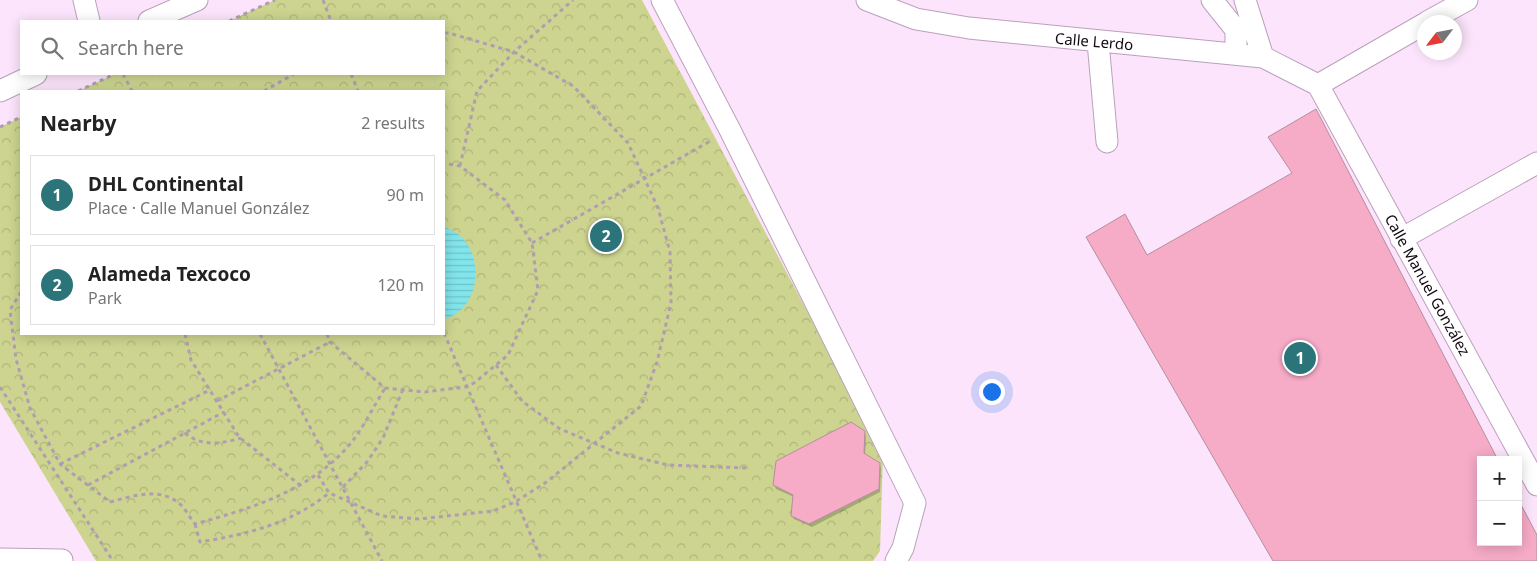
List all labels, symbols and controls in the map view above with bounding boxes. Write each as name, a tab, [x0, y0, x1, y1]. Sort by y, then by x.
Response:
north arrow	[1417, 15, 1462, 60]
search box	[20, 20, 445, 75]
street label: Calle Lerdo	[1054, 28, 1134, 54]
icon: search	[38, 34, 66, 62]
text: Search here	[78, 35, 184, 61]
text: Nearby	[40, 109, 116, 137]
text: 2 results	[361, 112, 425, 134]
text: DHL Continental	[88, 171, 244, 197]
text: 1	[52, 184, 62, 206]
text: 90 m	[387, 184, 424, 206]
text: Place · Calle Manuel González	[88, 197, 309, 219]
street label: Calle Manuel González	[1381, 210, 1475, 359]
pin: 2	[590, 217, 622, 255]
text: Alameda Texcoco	[88, 261, 251, 287]
text: 2	[52, 274, 62, 296]
text: 120 m	[377, 274, 424, 296]
text: Park	[88, 287, 122, 309]
pin: 1	[1284, 339, 1316, 377]
your location	[979, 379, 1005, 405]
map controls	[1477, 456, 1522, 546]
button: +	[1477, 456, 1522, 501]
button: −	[1477, 501, 1522, 546]

